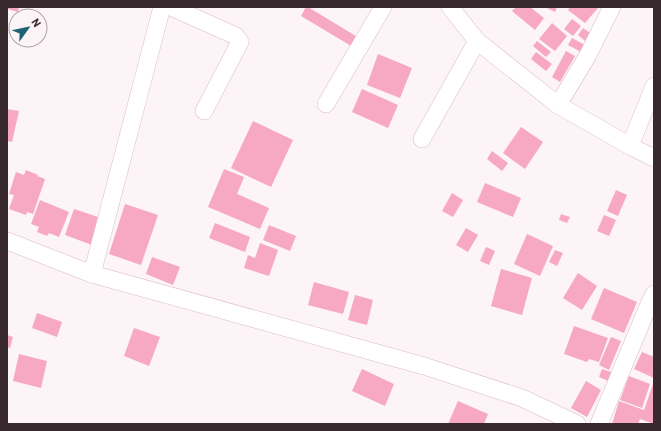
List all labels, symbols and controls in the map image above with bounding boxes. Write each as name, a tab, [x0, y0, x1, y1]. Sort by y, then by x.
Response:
north arrow	[8, 8, 48, 48]
text: N	[29, 16, 44, 29]

